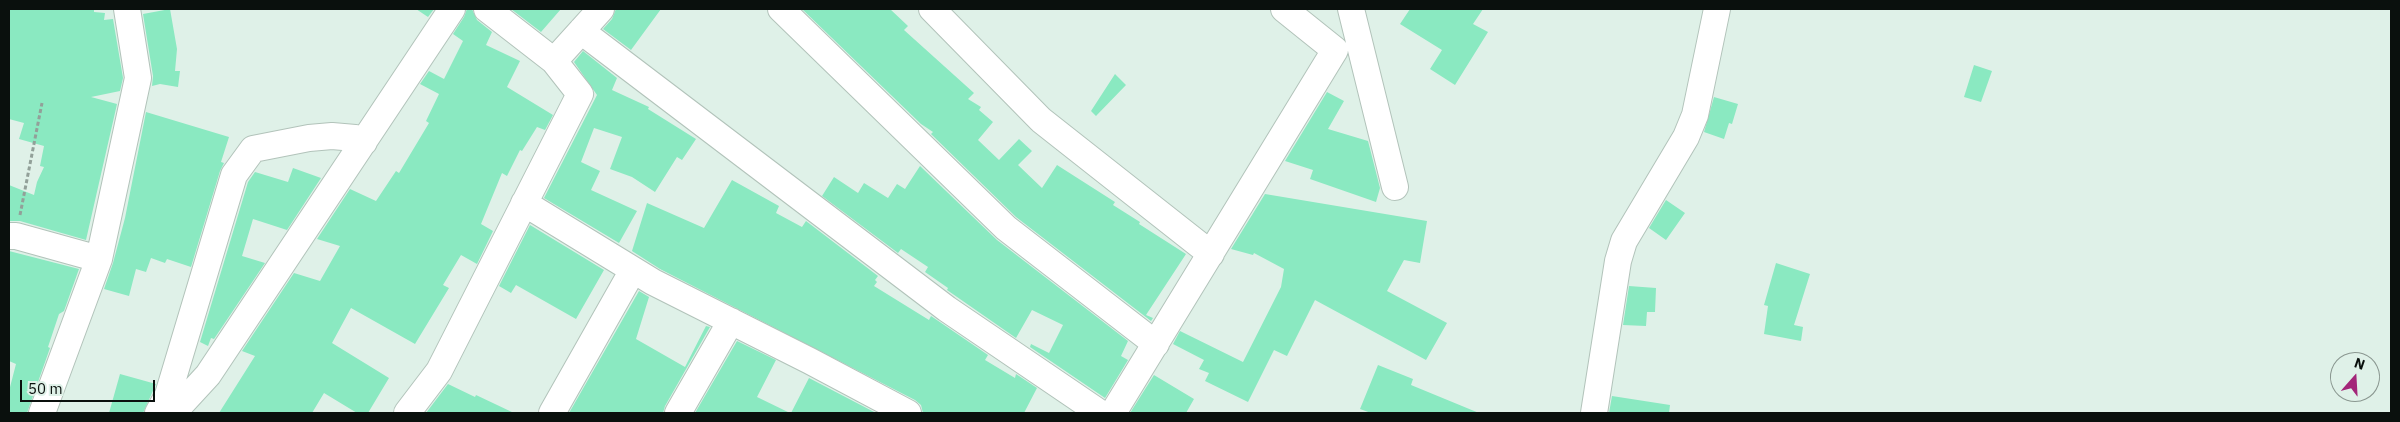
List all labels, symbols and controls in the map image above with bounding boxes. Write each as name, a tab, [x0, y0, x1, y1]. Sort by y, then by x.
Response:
north arrow	[2330, 352, 2380, 402]
text: N	[2352, 354, 2367, 374]
scale bar	[22, 370, 158, 402]
text: 50 m	[28, 379, 63, 398]

